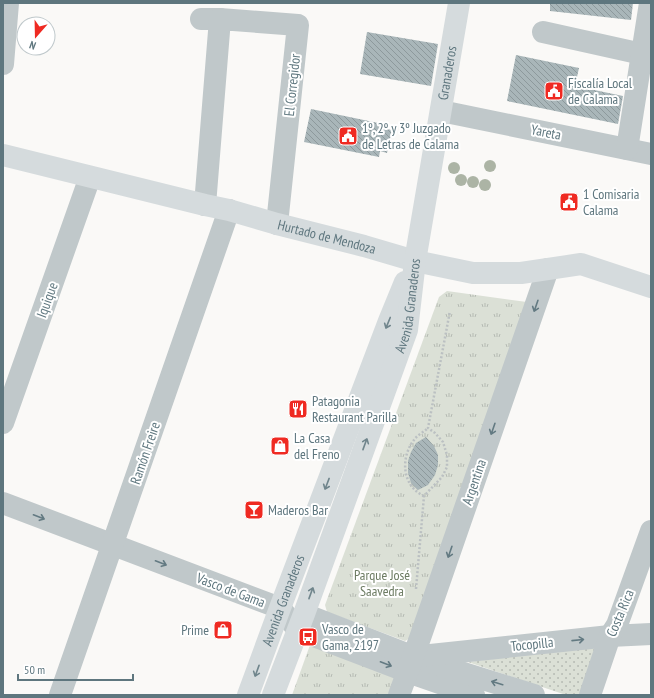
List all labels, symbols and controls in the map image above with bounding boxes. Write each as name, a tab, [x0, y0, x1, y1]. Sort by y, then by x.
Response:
north arrow	[16, 16, 56, 56]
text: N	[27, 38, 38, 53]
street label: Granaderos	[434, 44, 461, 101]
street label: El Corregidor	[280, 53, 304, 117]
place label: Fiscalía Local de Calama	[568, 74, 633, 108]
public building icon: Fiscalía Local de Calama	[543, 80, 565, 102]
place label: 1º, 2º y 3º Juzgado de Letras de Calama	[362, 119, 459, 153]
street label: Yareta	[529, 120, 563, 144]
public building icon: 1º, 2º y 3º Juzgado de Letras de Calama	[337, 125, 359, 147]
place label: 1 Comisaria Calama	[583, 185, 639, 219]
public building icon: 1 Comisaria Calama	[558, 191, 580, 213]
street label: Hurtado de Mendoza	[276, 216, 378, 258]
street label: Avenida Granaderos	[390, 257, 424, 355]
street label: Iquique	[32, 280, 62, 320]
one-way arrow	[531, 300, 539, 312]
one-way arrow	[384, 316, 391, 328]
place label: Patagonia Restaurant Parilla	[312, 392, 397, 426]
restaurant icon: Patagonia Restaurant Parilla	[287, 398, 309, 420]
street label: Ramón Freire	[126, 419, 164, 486]
one-way arrow	[489, 422, 496, 435]
place label: La Casa del Freno	[294, 429, 340, 463]
shop icon: La Casa del Freno	[269, 435, 291, 457]
one-way arrow	[362, 439, 370, 451]
street label: Argentina	[458, 457, 490, 507]
one-way arrow	[323, 477, 330, 490]
bar icon: Maderos Bar	[243, 499, 265, 521]
place label: Maderos Bar	[268, 501, 328, 519]
one-way arrow	[33, 513, 45, 521]
one-way arrow	[446, 545, 454, 557]
street label: Avenida Granaderos	[258, 552, 308, 648]
one-way arrow	[155, 559, 167, 567]
park label: Parque José Saavedra	[354, 566, 410, 600]
street label: Vasco de Gama	[193, 568, 268, 611]
one-way arrow	[308, 587, 316, 599]
street label: Costa Rica	[602, 587, 638, 639]
shop icon: Prime	[212, 619, 234, 641]
place label: Vasco de Gama, 2197	[321, 620, 379, 654]
place label: Prime	[181, 621, 209, 639]
bus stop icon: Vasco de Gama, 2197	[297, 626, 319, 648]
street label: Tocopilla	[510, 633, 554, 655]
one-way arrow	[571, 636, 584, 643]
scale bar	[18, 656, 133, 682]
one-way arrow	[380, 660, 392, 668]
text: 50 m	[24, 662, 45, 677]
one-way arrow	[252, 664, 260, 676]
one-way arrow	[491, 679, 504, 686]

